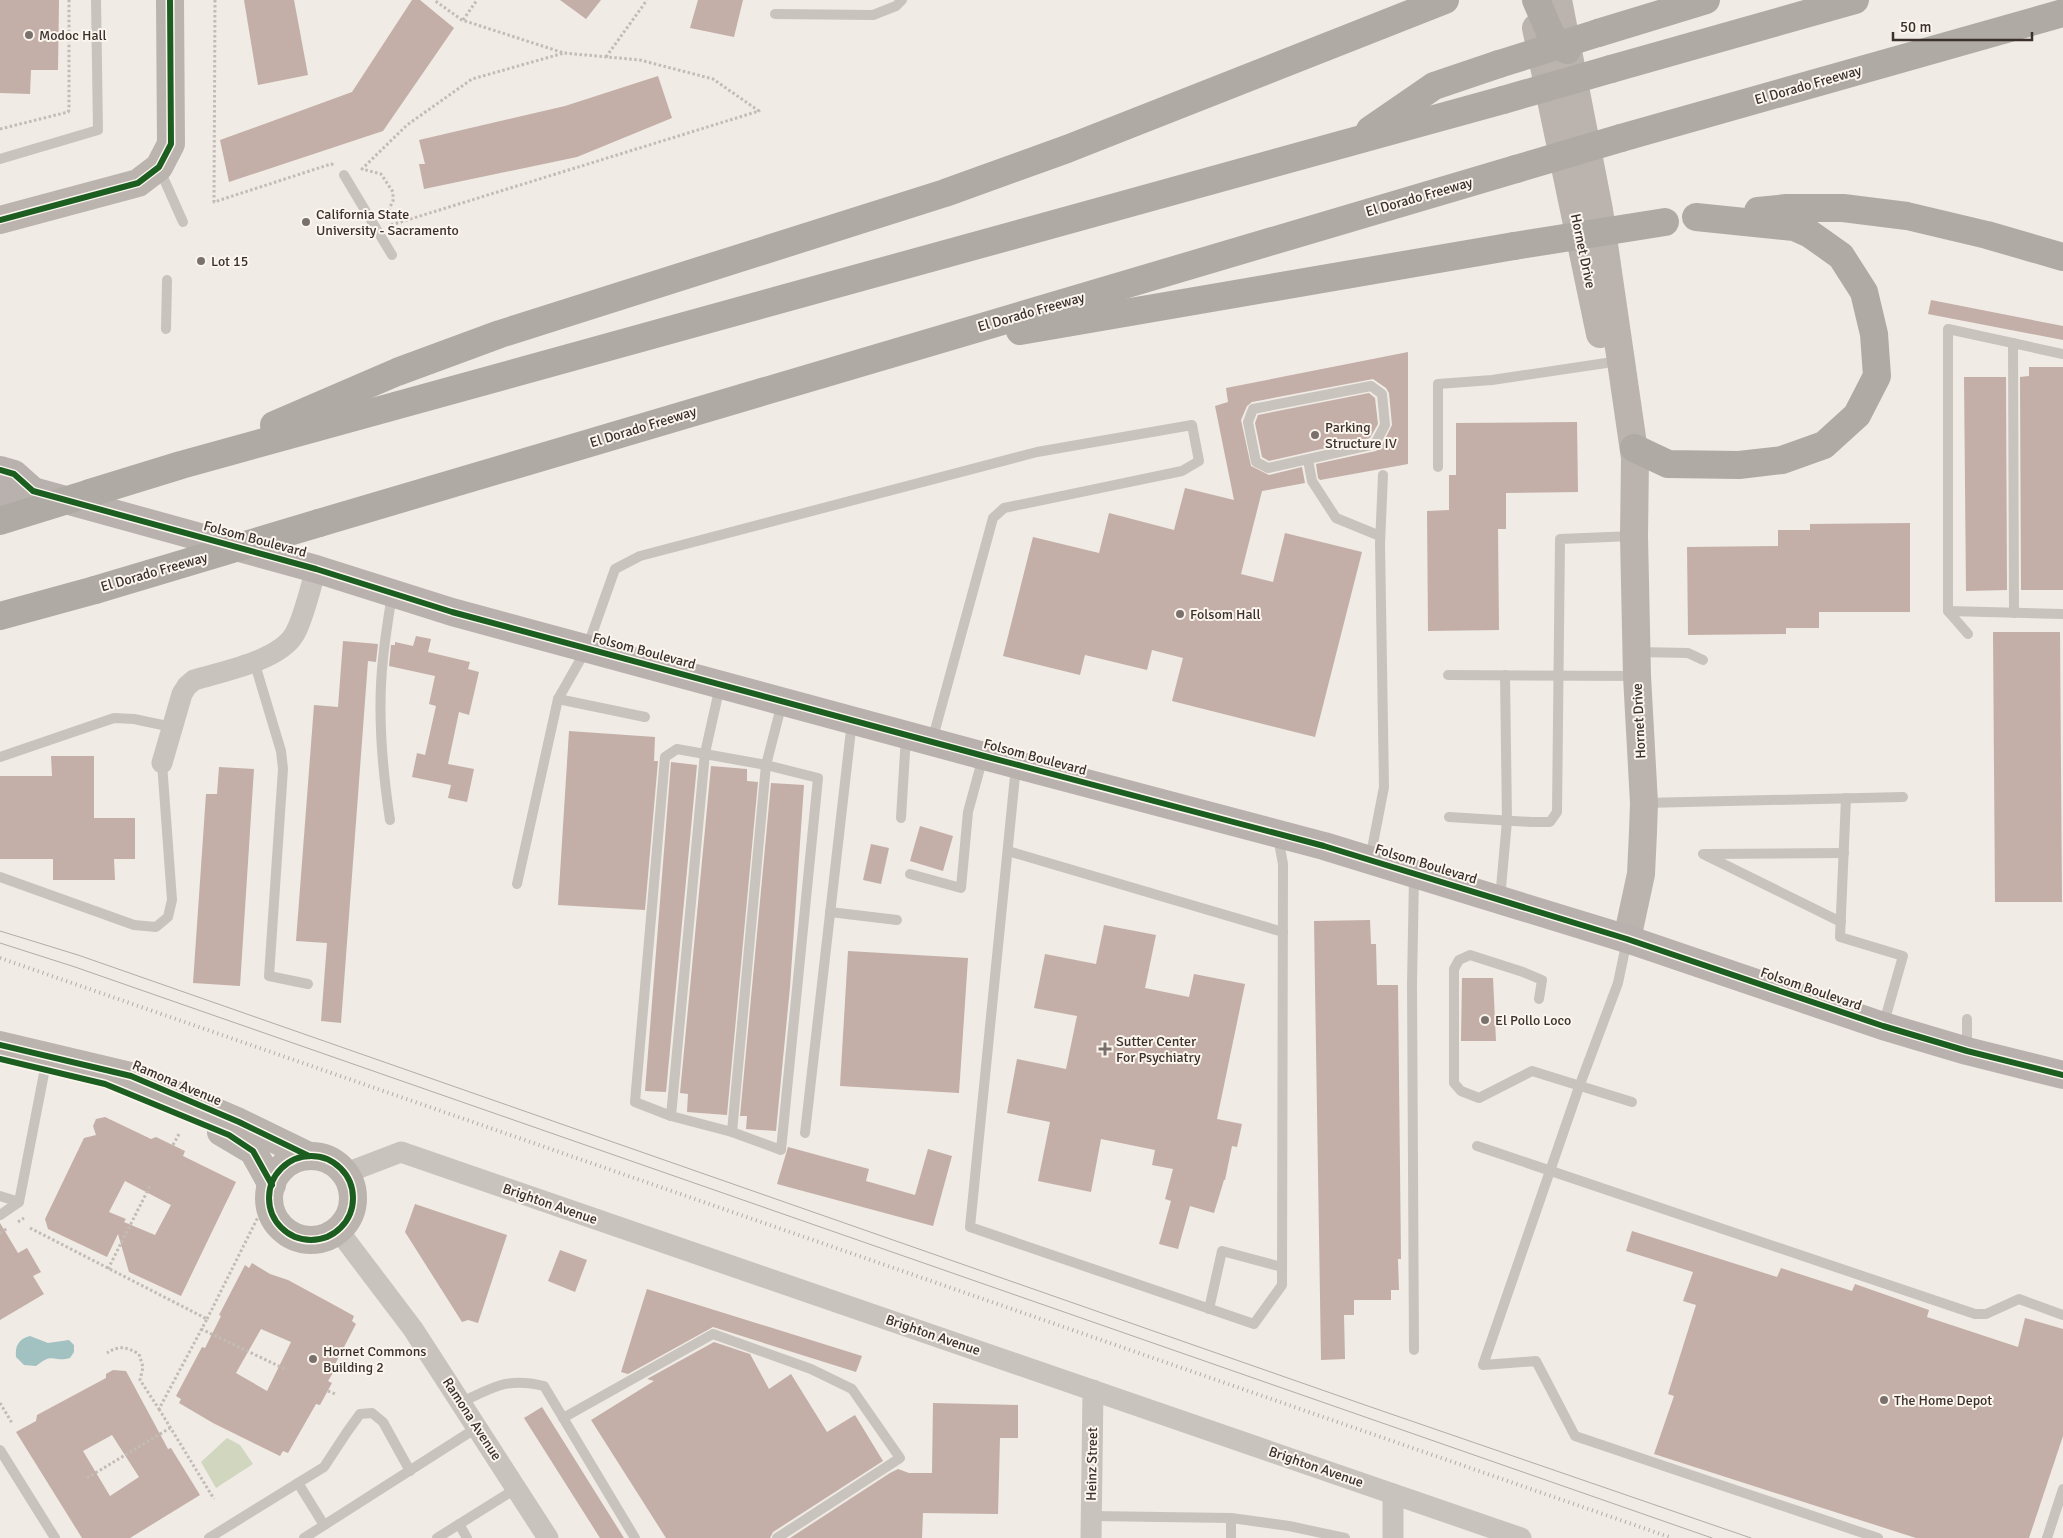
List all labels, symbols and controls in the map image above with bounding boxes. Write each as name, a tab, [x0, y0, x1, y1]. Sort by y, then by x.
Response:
scale bar	[1893, 10, 2032, 42]
text: 50 m	[1900, 18, 1931, 36]
place label: Modoc Hall	[39, 27, 107, 44]
marker: Modoc Hall	[23, 29, 35, 41]
street label: El Dorado Freeway	[1753, 61, 1864, 108]
street label: El Dorado Freeway	[1364, 173, 1475, 220]
place label: California State University - Sacramento	[316, 206, 459, 239]
street label: Hornet Drive	[1567, 212, 1599, 290]
marker: California State University - Sacramento	[300, 216, 312, 228]
place label: Lot 15	[211, 253, 248, 270]
marker: Lot 15	[195, 255, 207, 267]
street label: El Dorado Freeway	[976, 288, 1087, 335]
street label: El Dorado Freeway	[588, 403, 699, 451]
place label: Parking Structure IV	[1325, 419, 1397, 452]
marker: Parking Structure IV	[1309, 429, 1321, 441]
street label: Folsom Boulevard	[202, 517, 308, 561]
street label: El Dorado Freeway	[99, 548, 210, 595]
place label: Folsom Hall	[1190, 606, 1261, 623]
marker: Folsom Hall	[1174, 608, 1186, 620]
street label: Folsom Boulevard	[591, 629, 697, 673]
street label: Hornet Drive	[1629, 683, 1649, 759]
street label: Folsom Boulevard	[982, 735, 1088, 779]
street label: Folsom Boulevard	[1373, 840, 1479, 888]
street label: Folsom Boulevard	[1758, 964, 1864, 1014]
place label: El Pollo Loco	[1495, 1012, 1571, 1029]
marker: El Pollo Loco	[1479, 1014, 1491, 1026]
place label: Sutter Center For Psychiatry	[1116, 1033, 1201, 1066]
marker: Sutter Center For Psychiatry	[1098, 1042, 1112, 1056]
street label: Ramona Avenue	[130, 1057, 224, 1109]
street label: Brighton Avenue	[500, 1180, 600, 1228]
street label: Brighton Avenue	[883, 1311, 983, 1359]
place label: Hornet Commons Building 2	[323, 1343, 427, 1376]
marker: Hornet Commons Building 2	[307, 1353, 319, 1365]
street label: Ramona Avenue	[439, 1374, 505, 1464]
place label: The Home Depot	[1894, 1392, 1992, 1409]
marker: The Home Depot	[1878, 1394, 1890, 1406]
street label: Heinz Street	[1083, 1427, 1101, 1501]
street label: Brighton Avenue	[1266, 1443, 1366, 1491]

